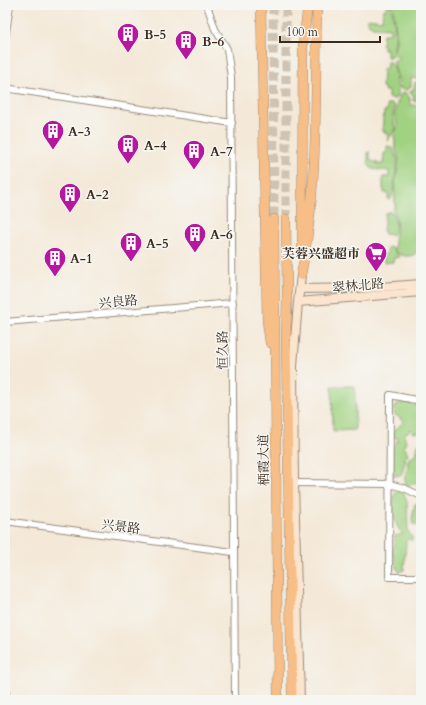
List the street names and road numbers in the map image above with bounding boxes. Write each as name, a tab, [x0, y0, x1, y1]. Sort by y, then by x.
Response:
street label: 翠林北路	[331, 275, 385, 297]
street label: 兴良路	[98, 291, 138, 313]
street label: 恒久路	[214, 330, 232, 370]
street label: 栖霞大道	[255, 434, 273, 486]
street label: 兴景路	[100, 515, 141, 539]

